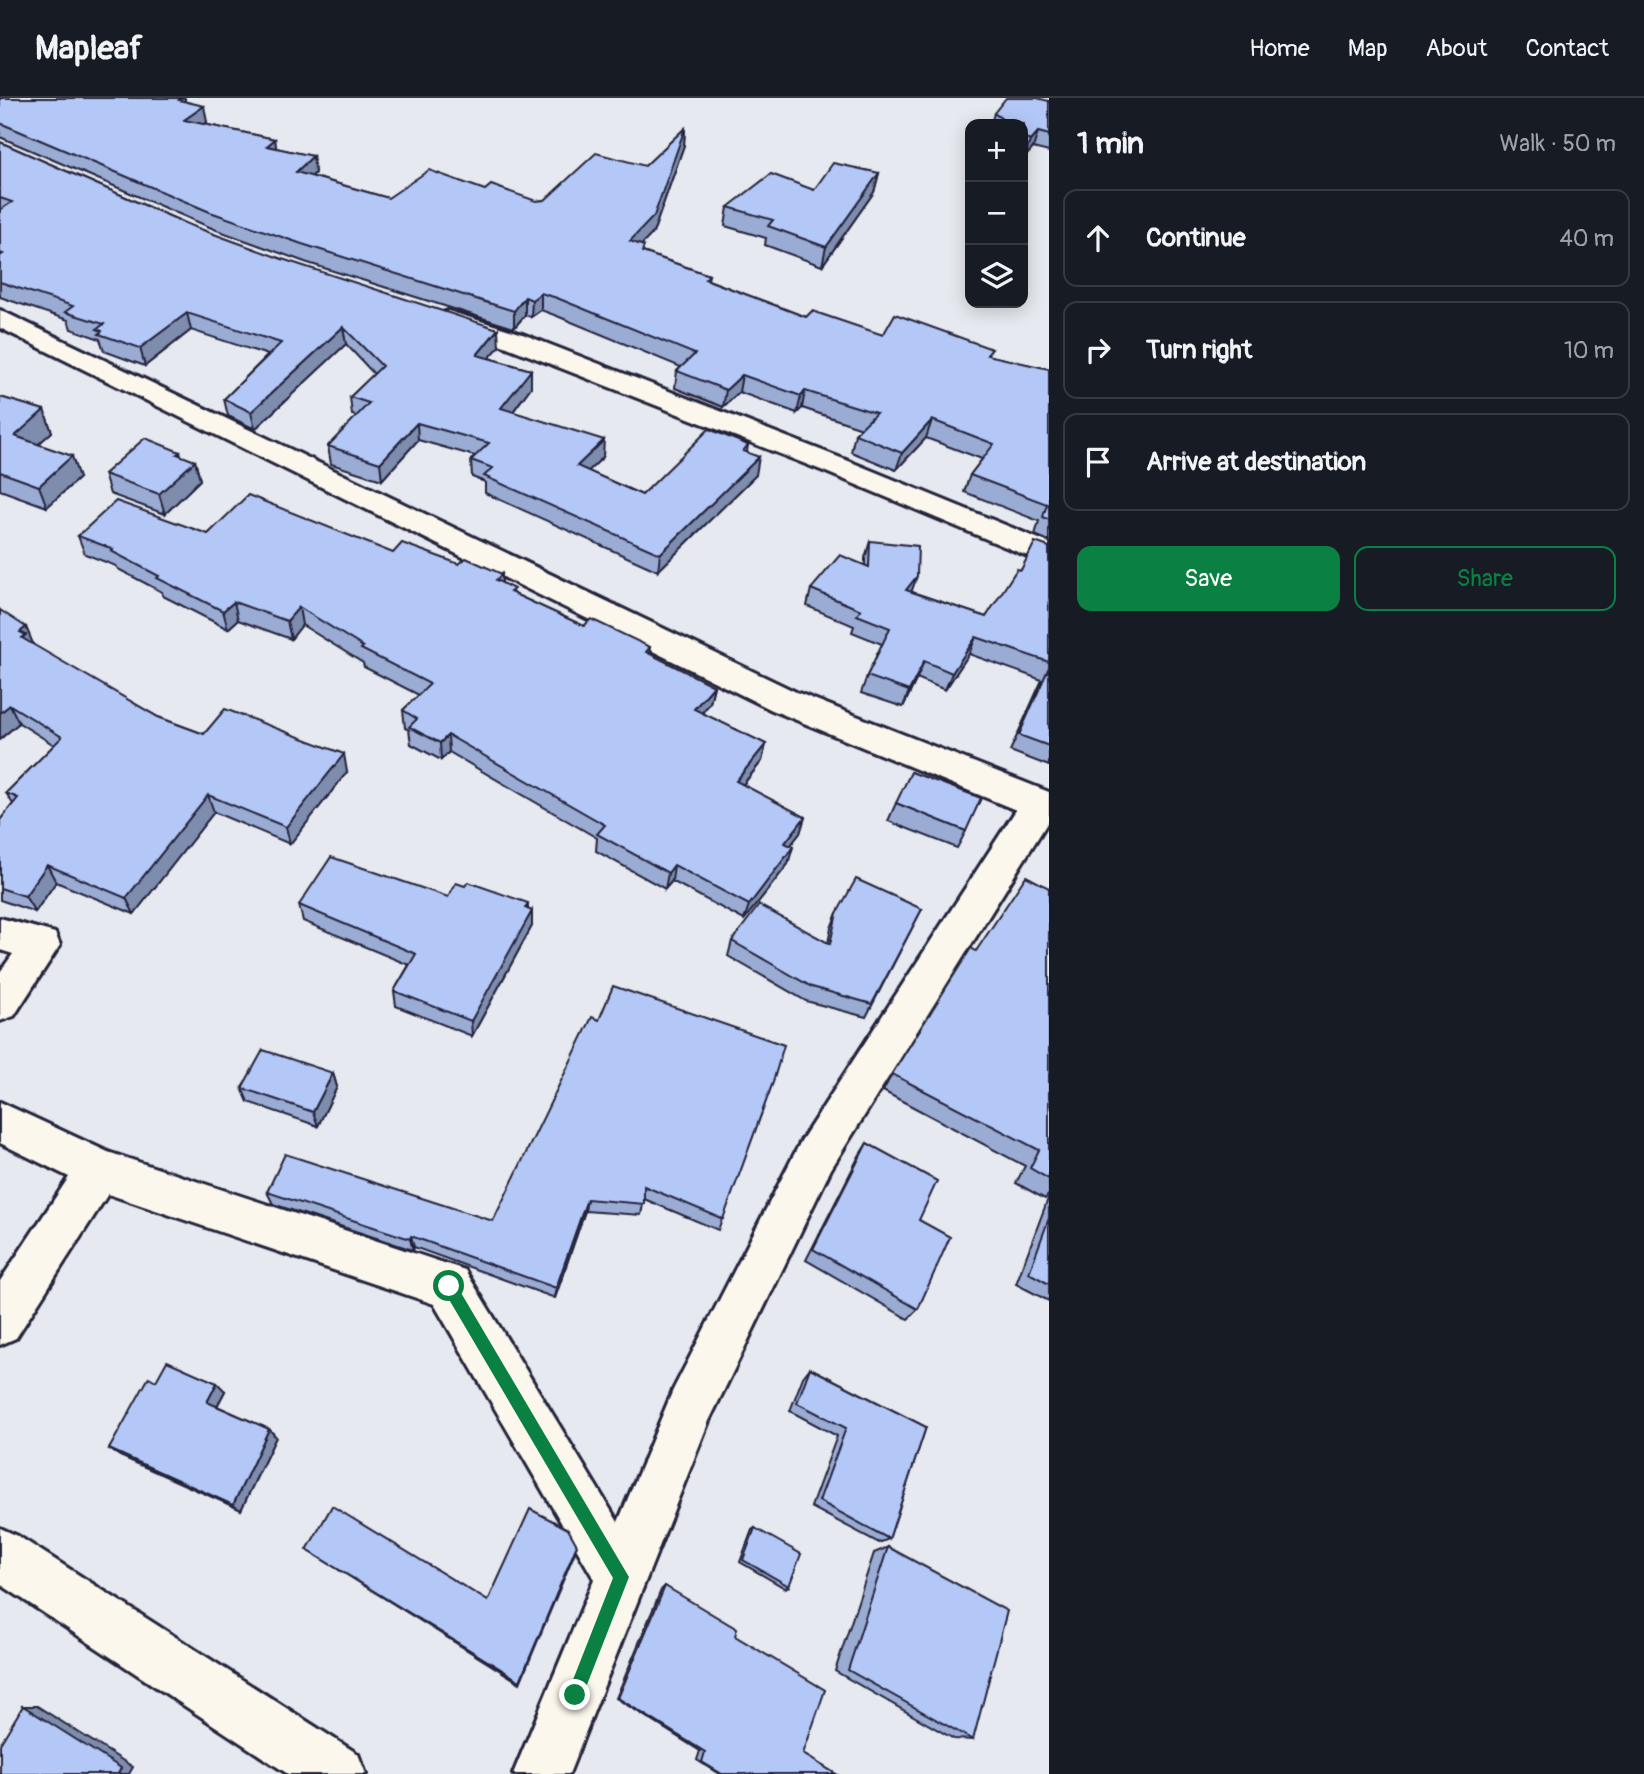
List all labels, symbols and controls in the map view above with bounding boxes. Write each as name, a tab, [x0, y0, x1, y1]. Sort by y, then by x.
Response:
text: Mapleaf	[35, 28, 143, 69]
text: Home	[1249, 34, 1310, 63]
text: Map	[1348, 34, 1388, 63]
text: About	[1426, 34, 1488, 63]
text: Contact	[1526, 34, 1609, 63]
map controls	[965, 119, 1028, 308]
button: +	[965, 119, 1028, 182]
text: 1 min	[1077, 125, 1144, 162]
text: Walk · 50 m	[1500, 129, 1616, 158]
button: −	[965, 182, 1028, 245]
icon: ahead	[1079, 219, 1117, 257]
text: Continue	[1146, 222, 1246, 254]
text: 40 m	[1560, 224, 1614, 253]
button: layers	[965, 245, 1028, 308]
icon: right	[1079, 331, 1117, 369]
text: Turn right	[1146, 334, 1252, 366]
text: 10 m	[1564, 336, 1614, 365]
icon: arrive	[1079, 443, 1117, 481]
text: Arrive at destination	[1146, 446, 1366, 478]
button: Save	[1077, 546, 1340, 611]
button: Share	[1354, 546, 1616, 611]
route start	[433, 1270, 464, 1301]
route end	[559, 1679, 590, 1710]

